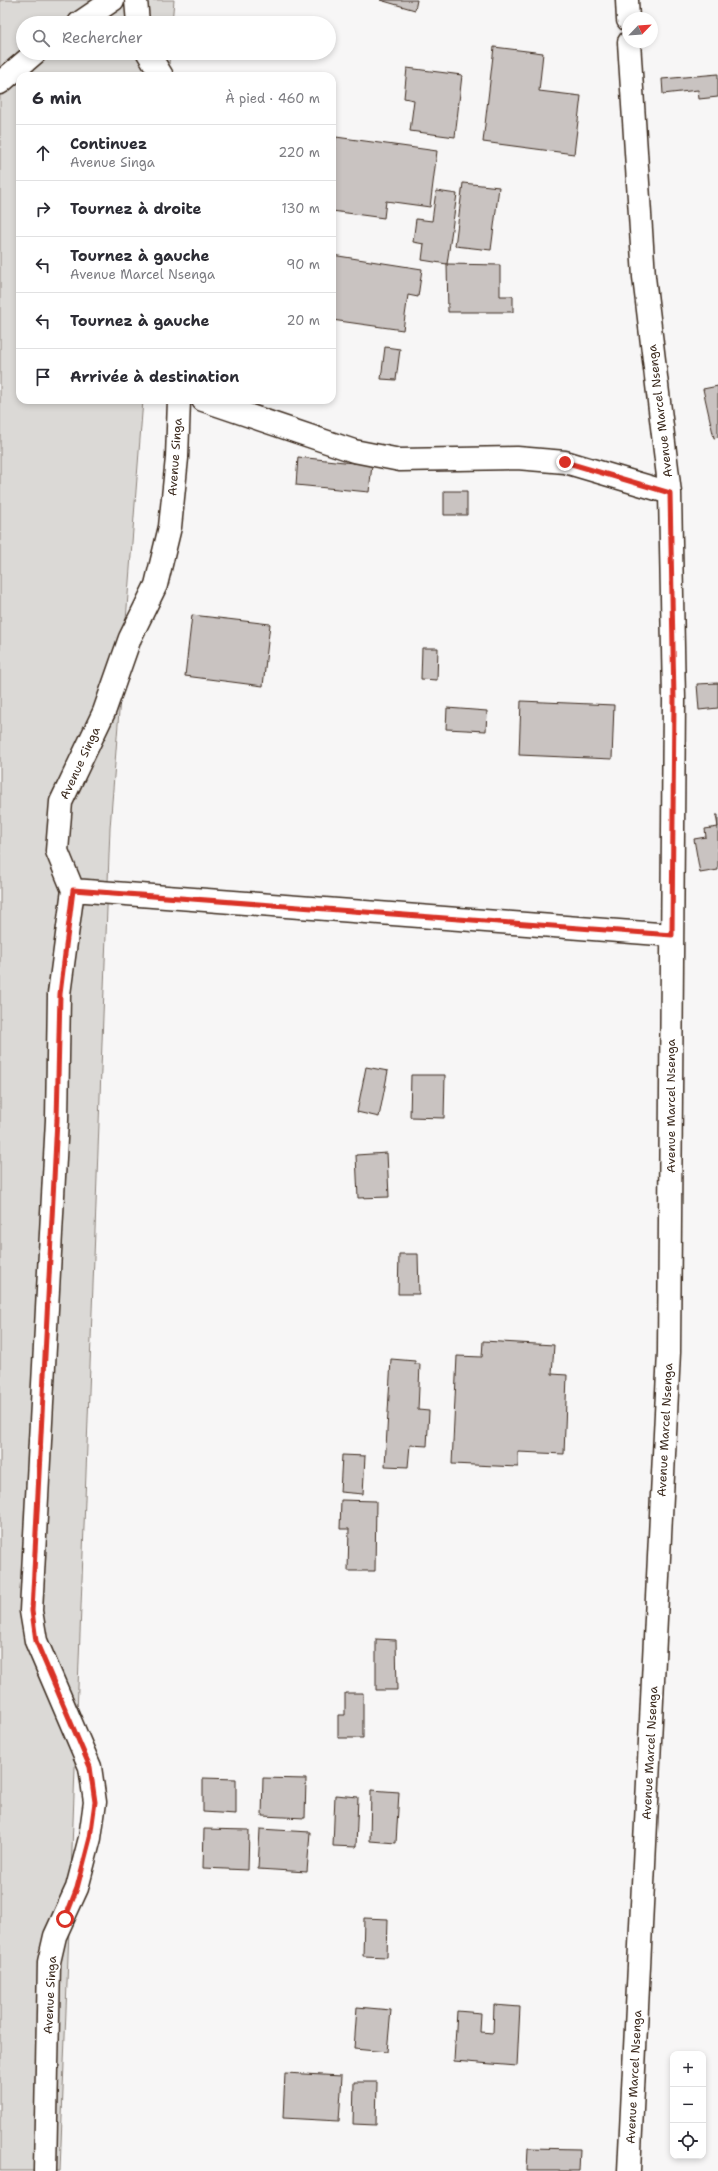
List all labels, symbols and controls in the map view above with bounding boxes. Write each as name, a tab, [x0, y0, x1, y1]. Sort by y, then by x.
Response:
north arrow	[622, 12, 658, 48]
search box	[16, 16, 336, 60]
icon: search	[30, 27, 52, 49]
text: Rechercher	[62, 28, 143, 48]
text: 6 min	[32, 87, 82, 109]
text: À pied · 460 m	[225, 90, 320, 107]
text: Continuez	[70, 134, 147, 154]
icon: ahead	[32, 142, 54, 164]
text: 220 m	[278, 144, 320, 161]
text: Avenue Singa	[70, 154, 155, 171]
icon: right	[32, 198, 54, 220]
text: Tournez à droite	[70, 199, 202, 219]
text: 130 m	[282, 200, 320, 217]
text: Tournez à gauche	[70, 246, 210, 266]
icon: left	[32, 254, 54, 276]
text: 90 m	[286, 256, 320, 273]
text: Avenue Marcel Nsenga	[70, 266, 215, 283]
icon: left	[32, 310, 54, 332]
text: Tournez à gauche	[70, 311, 210, 331]
text: 20 m	[287, 312, 320, 329]
street label: Avenue Marcel Nsenga	[644, 343, 676, 478]
icon: arrive	[32, 366, 54, 388]
text: Arrivée à destination	[70, 367, 239, 387]
street label: Avenue Singa	[164, 417, 186, 497]
route end	[556, 453, 574, 471]
street label: Avenue Singa	[56, 724, 104, 802]
street label: Avenue Marcel Nsenga	[663, 1039, 679, 1173]
street label: Avenue Marcel Nsenga	[654, 1362, 677, 1497]
street label: Avenue Marcel Nsenga	[639, 1685, 662, 1820]
route start	[56, 1910, 74, 1928]
street label: Avenue Singa	[40, 1955, 60, 2035]
street label: Avenue Marcel Nsenga	[623, 2009, 646, 2144]
map controls	[670, 2051, 706, 2159]
button: +	[670, 2051, 706, 2087]
button: −	[670, 2087, 706, 2123]
button: locate	[670, 2123, 706, 2159]

